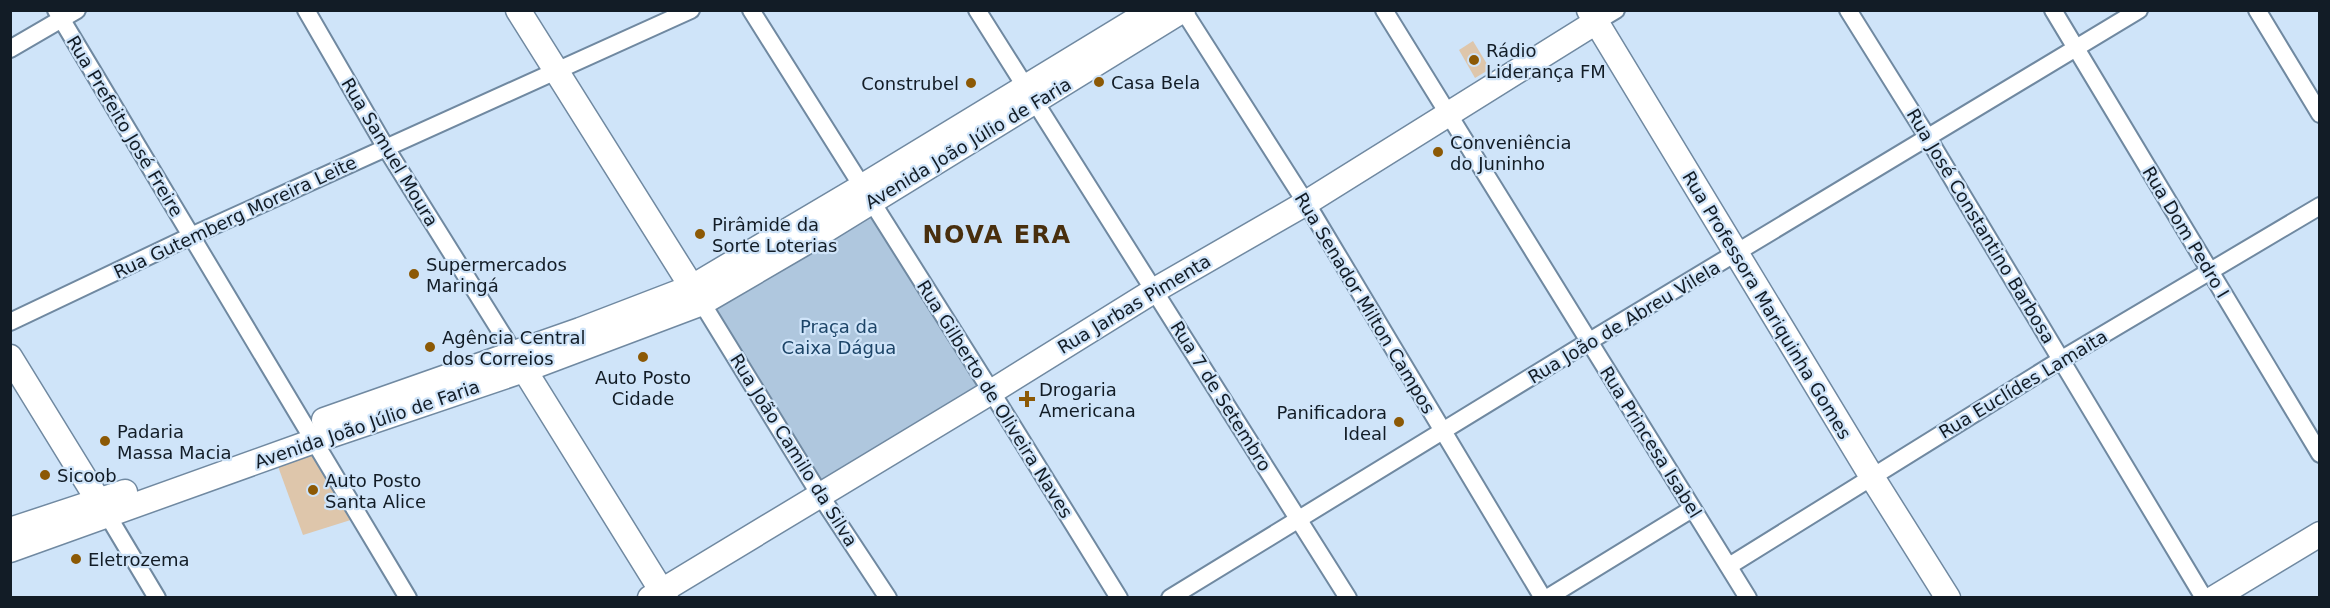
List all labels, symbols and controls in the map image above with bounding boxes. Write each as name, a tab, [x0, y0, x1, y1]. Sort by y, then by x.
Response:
street label: Rua Prefeito José Freire	[63, 32, 187, 220]
place label: Rádio Liderança FM	[1486, 40, 1606, 82]
marker: Rádio Liderança FM	[1467, 53, 1481, 67]
place label: Casa Bela	[1111, 72, 1200, 93]
place label: Construbel	[861, 73, 959, 94]
street label: Avenida João Júlio de Faria	[861, 73, 1075, 213]
street label: Rua Samuel Moura	[337, 74, 443, 230]
marker: Casa Bela	[1092, 75, 1106, 89]
marker: Construbel	[964, 76, 978, 90]
street label: Rua José Constantino Barbosa	[1902, 105, 2060, 347]
place label: Conveniência do Juninho	[1450, 132, 1572, 174]
marker: Conveniência do Juninho	[1431, 145, 1445, 159]
street label: Rua Gutemberg Moreira Leite	[110, 151, 360, 283]
street label: Rua Dom Pedro I	[2138, 162, 2234, 302]
street label: Rua Professora Mariquinha Gomes	[1678, 167, 1856, 443]
street label: Rua Senador Milton Campos	[1291, 189, 1439, 417]
place label: Pirâmide da Sorte Loterias	[712, 214, 837, 256]
district label: NOVA ERA	[922, 221, 1072, 249]
marker: Pirâmide da Sorte Loterias	[693, 227, 707, 241]
street label: Rua Jarbas Pimenta	[1054, 250, 1214, 358]
place label: Supermercados Maringá	[426, 254, 567, 296]
street label: Rua João de Abreu Vilela	[1524, 256, 1724, 388]
marker: Supermercados Maringá	[407, 267, 421, 281]
street label: Rua Gilberto de Oliveira Naves	[913, 276, 1077, 522]
park label: Praça da Caixa Dágua	[782, 316, 896, 358]
street label: Rua 7 de Setembro	[1166, 317, 1276, 475]
street label: Rua Euclídes Lamaita	[1935, 325, 2111, 443]
place label: Agência Central dos Correios	[442, 327, 585, 369]
marker: Agência Central dos Correios	[423, 340, 437, 354]
marker: Auto Posto Cidade	[636, 350, 650, 364]
street label: Rua João Camilo da Silva	[726, 350, 862, 550]
street label: Rua Princesa Isabel	[1596, 362, 1706, 522]
place label: Auto Posto Cidade	[595, 367, 691, 409]
street label: Avenida João Júlio de Faria	[252, 376, 482, 472]
place label: Drogaria Americana	[1039, 379, 1136, 421]
marker: Drogaria Americana	[1020, 392, 1034, 406]
place label: Panificadora Ideal	[1276, 402, 1387, 444]
marker: Panificadora Ideal	[1392, 415, 1406, 429]
place label: Padaria Massa Macia	[117, 421, 232, 463]
marker: Padaria Massa Macia	[98, 434, 112, 448]
place label: Sicoob	[57, 465, 117, 486]
marker: Sicoob	[38, 468, 52, 482]
place label: Auto Posto Santa Alice	[325, 470, 426, 512]
marker: Auto Posto Santa Alice	[306, 483, 320, 497]
place label: Eletrozema	[88, 549, 190, 570]
marker: Eletrozema	[69, 552, 83, 566]

